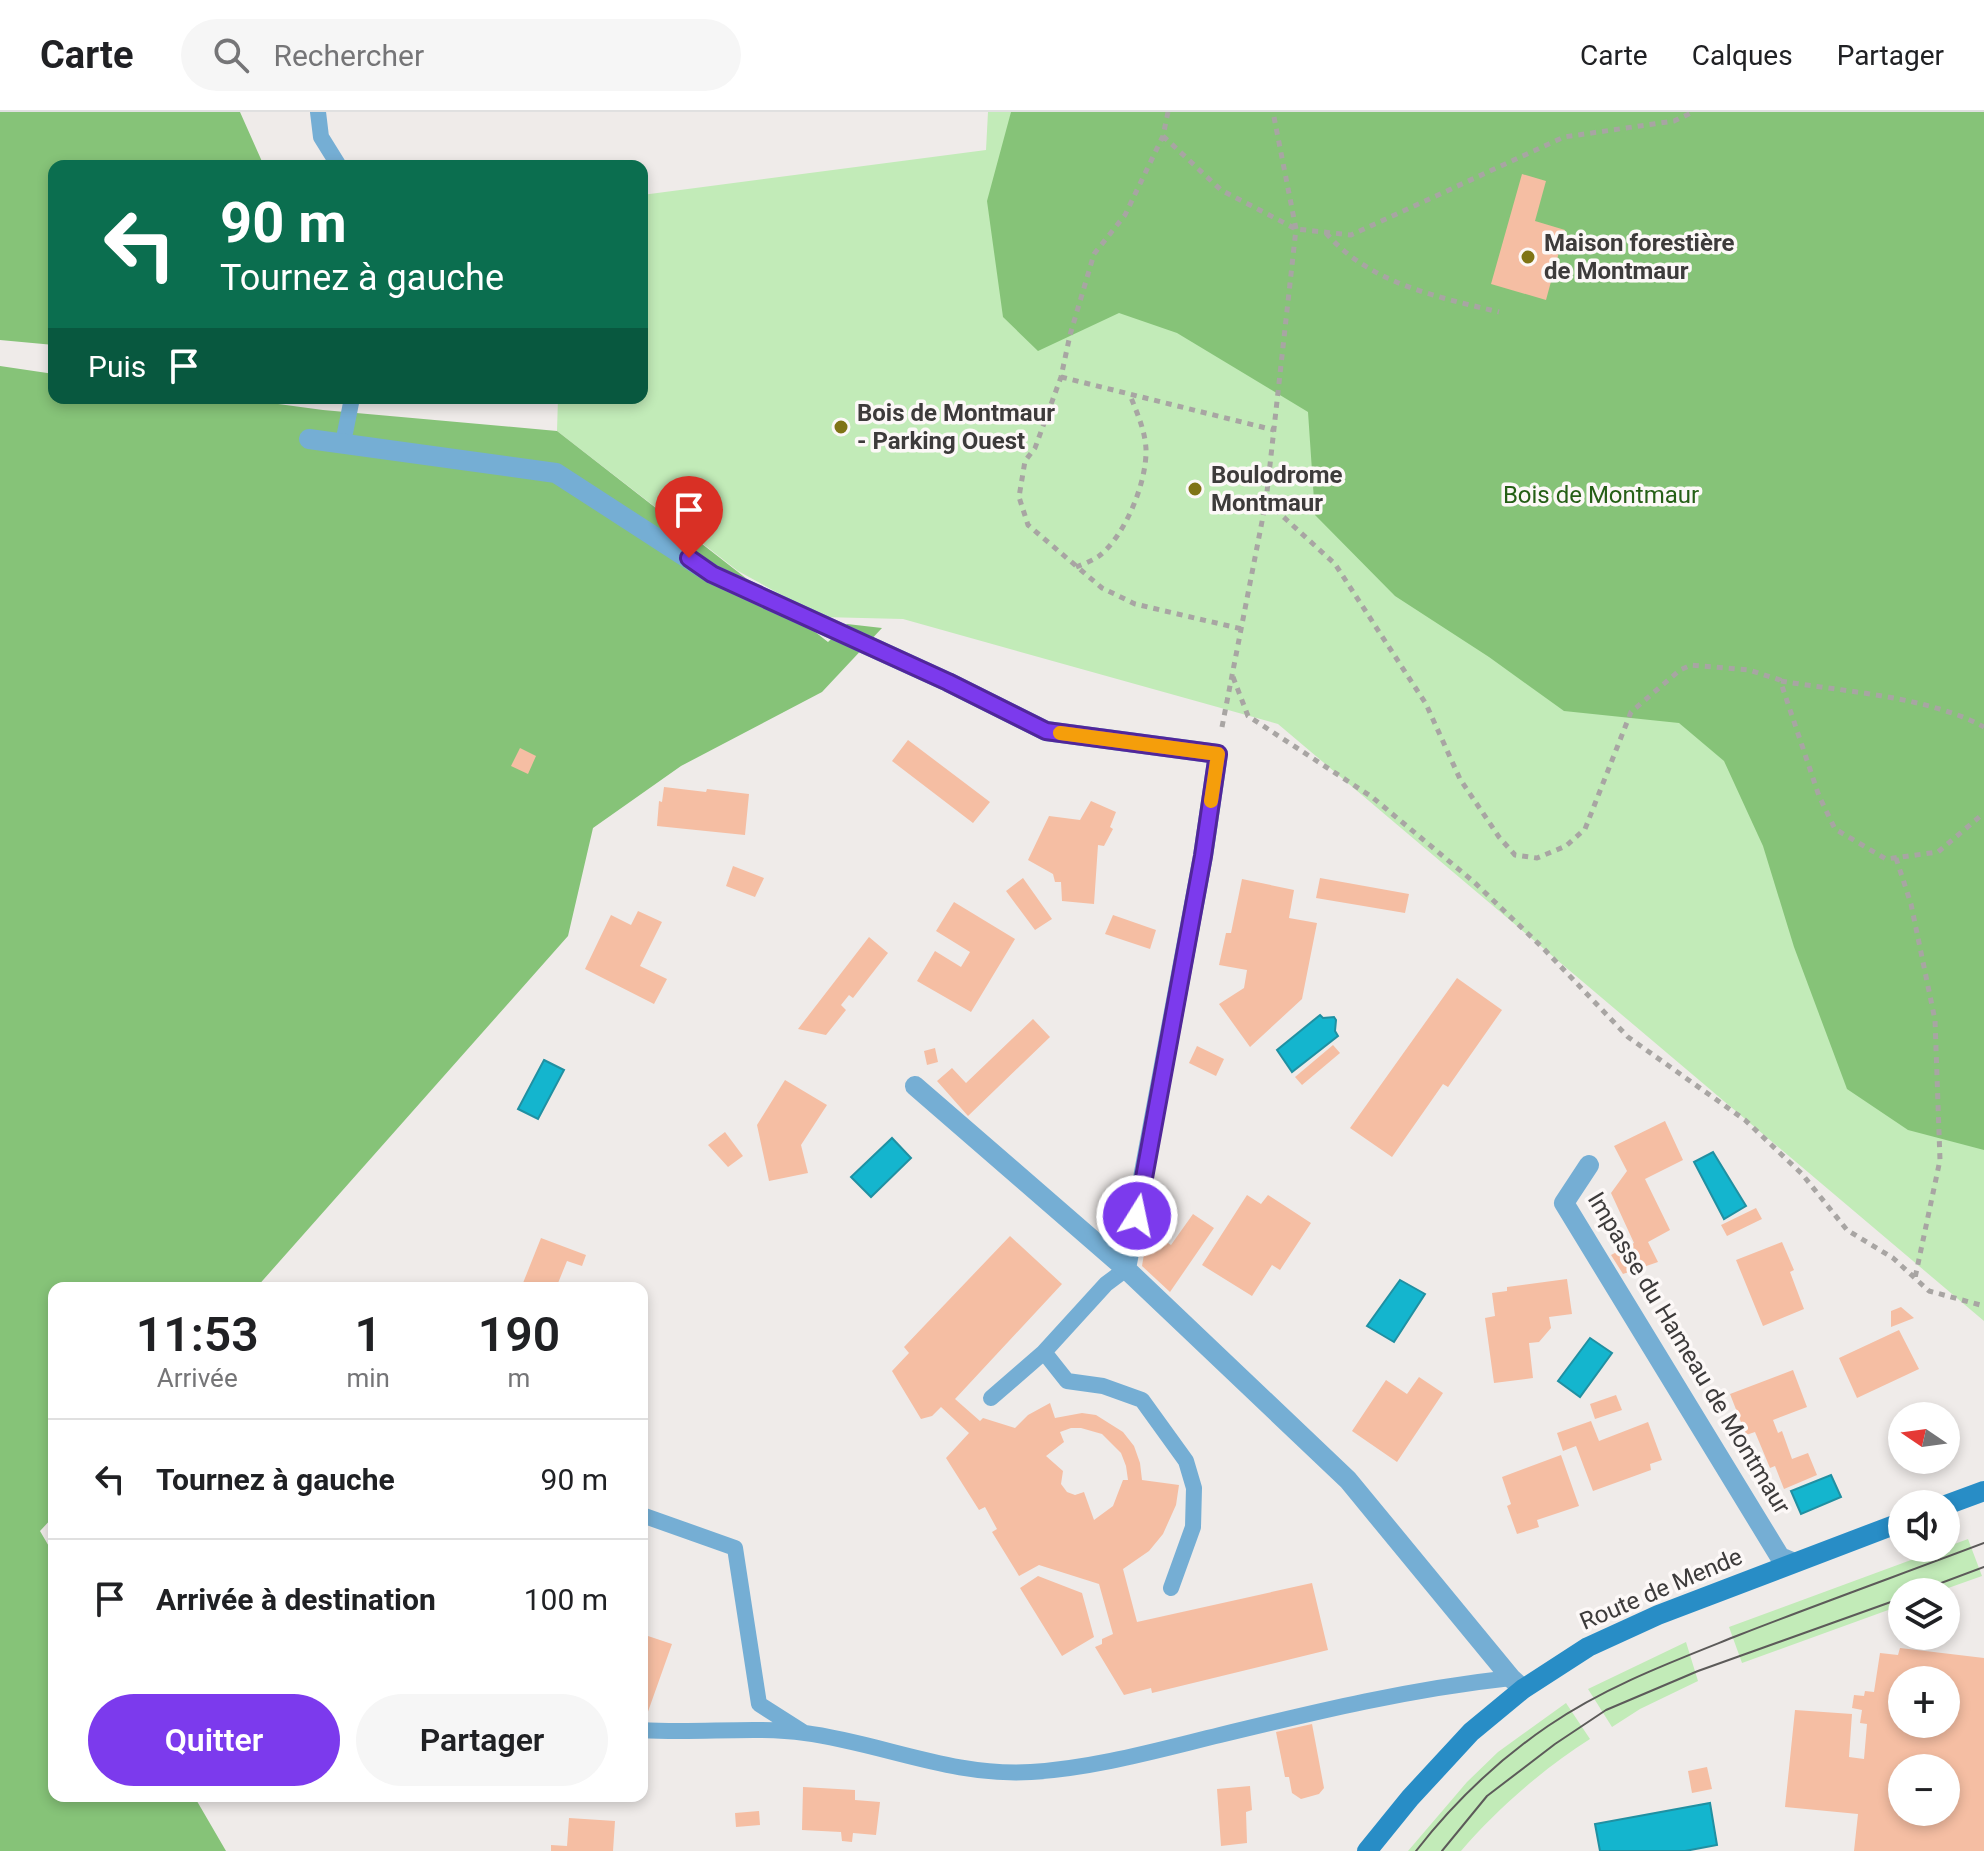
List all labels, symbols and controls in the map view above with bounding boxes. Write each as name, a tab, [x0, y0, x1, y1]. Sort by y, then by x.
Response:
search box	[181, 19, 741, 91]
text: Carte	[40, 33, 133, 77]
icon: search	[209, 33, 253, 77]
text: Rechercher	[273, 38, 424, 73]
text: Carte	[1580, 39, 1648, 72]
text: Calques	[1692, 39, 1793, 72]
text: Partager	[1837, 39, 1944, 72]
text: 90 m	[220, 190, 347, 256]
icon: left	[88, 192, 192, 296]
place label: Maison forestière de Montmaur	[1544, 229, 1734, 285]
marker: Maison forestière de Montmaur	[1519, 248, 1537, 266]
text: Tournez à gauche	[220, 257, 504, 299]
icon: arrive	[162, 344, 206, 388]
text: Puis	[88, 349, 146, 384]
place label: Bois de Montmaur - Parking Ouest	[857, 399, 1055, 455]
marker: Bois de Montmaur - Parking Ouest	[832, 418, 850, 436]
place label: Boulodrome Montmaur	[1211, 461, 1342, 517]
pin	[655, 476, 723, 558]
marker: Boulodrome Montmaur	[1186, 480, 1204, 498]
park label: Bois de Montmaur	[1503, 481, 1699, 509]
icon: arrive	[667, 488, 711, 532]
position arrow	[1095, 1174, 1179, 1258]
street label: Impasse du Hameau de Montmaur	[1582, 1187, 1796, 1519]
text: 11:53	[136, 1306, 259, 1363]
text: 1	[355, 1306, 382, 1363]
text: 190	[478, 1306, 560, 1363]
text: Arrivée	[157, 1363, 238, 1393]
text: min	[346, 1363, 390, 1393]
text: m	[508, 1363, 530, 1393]
north arrow	[1888, 1402, 1960, 1474]
map controls	[1888, 1402, 1960, 1826]
icon: left	[88, 1457, 132, 1501]
text: Tournez à gauche	[156, 1462, 395, 1497]
text: 90 m	[541, 1462, 608, 1497]
button: sound	[1888, 1490, 1960, 1562]
street label: Route de Mende	[1576, 1542, 1746, 1636]
icon: arrive	[88, 1577, 132, 1621]
button: layers	[1888, 1578, 1960, 1650]
text: Arrivée à destination	[156, 1582, 436, 1617]
text: 100 m	[524, 1582, 608, 1617]
button: +	[1888, 1666, 1960, 1738]
button: Quitter	[88, 1694, 340, 1786]
button: Partager	[356, 1694, 608, 1786]
button: −	[1888, 1754, 1960, 1826]

